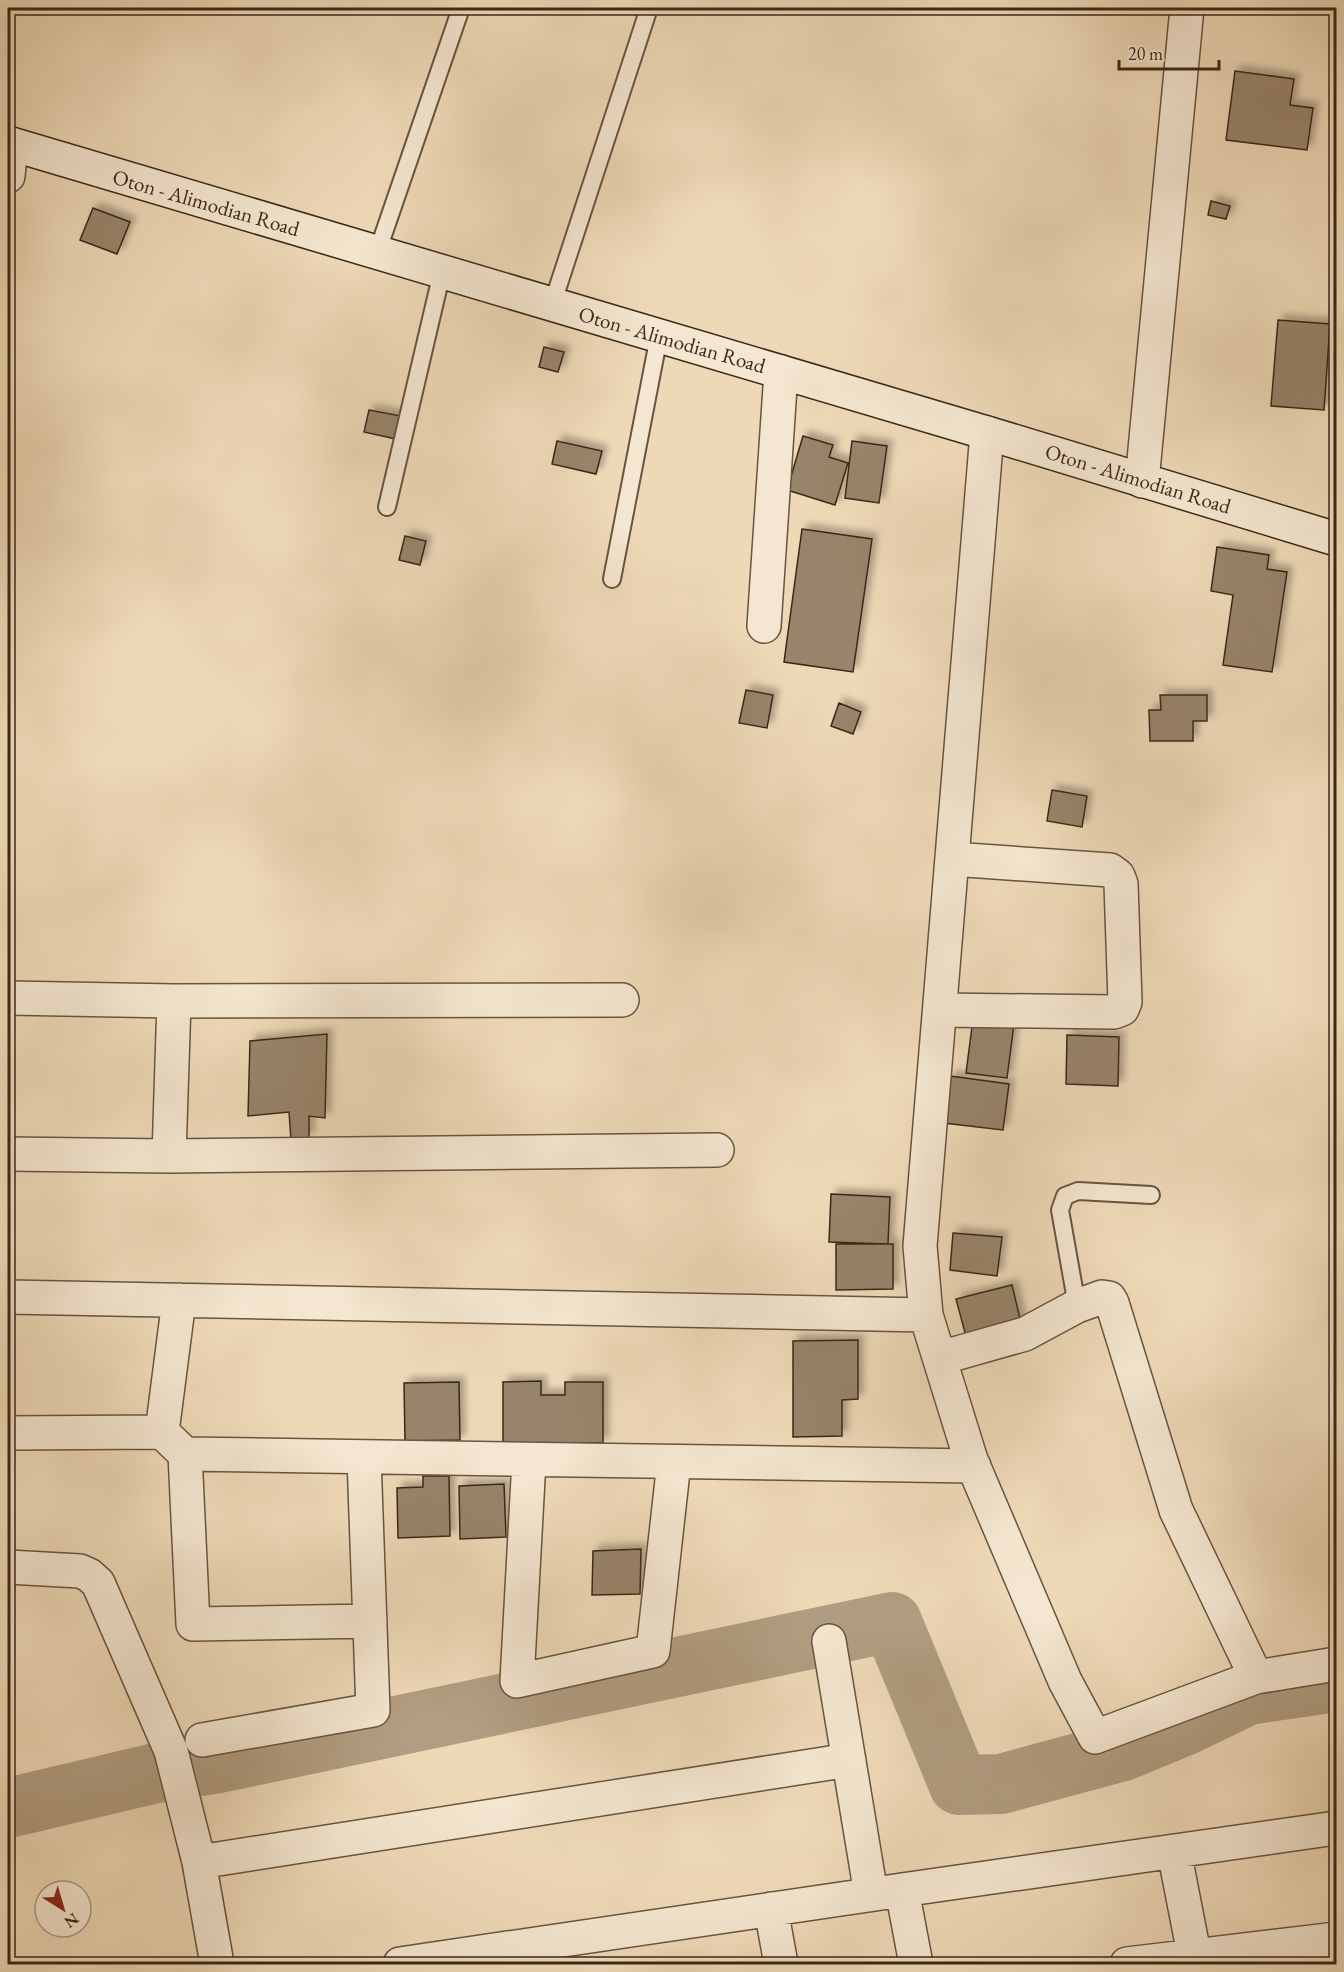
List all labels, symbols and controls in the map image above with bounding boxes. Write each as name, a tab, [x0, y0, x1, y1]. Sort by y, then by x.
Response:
scale bar	[1119, 33, 1220, 71]
text: 20 m	[1128, 42, 1163, 65]
street label: Oton - Alimodian Road	[110, 163, 303, 242]
street label: Oton - Alimodian Road	[576, 300, 769, 379]
street label: Oton - Alimodian Road	[1042, 437, 1235, 520]
north arrow	[33, 1879, 93, 1939]
text: N	[60, 1908, 83, 1933]

